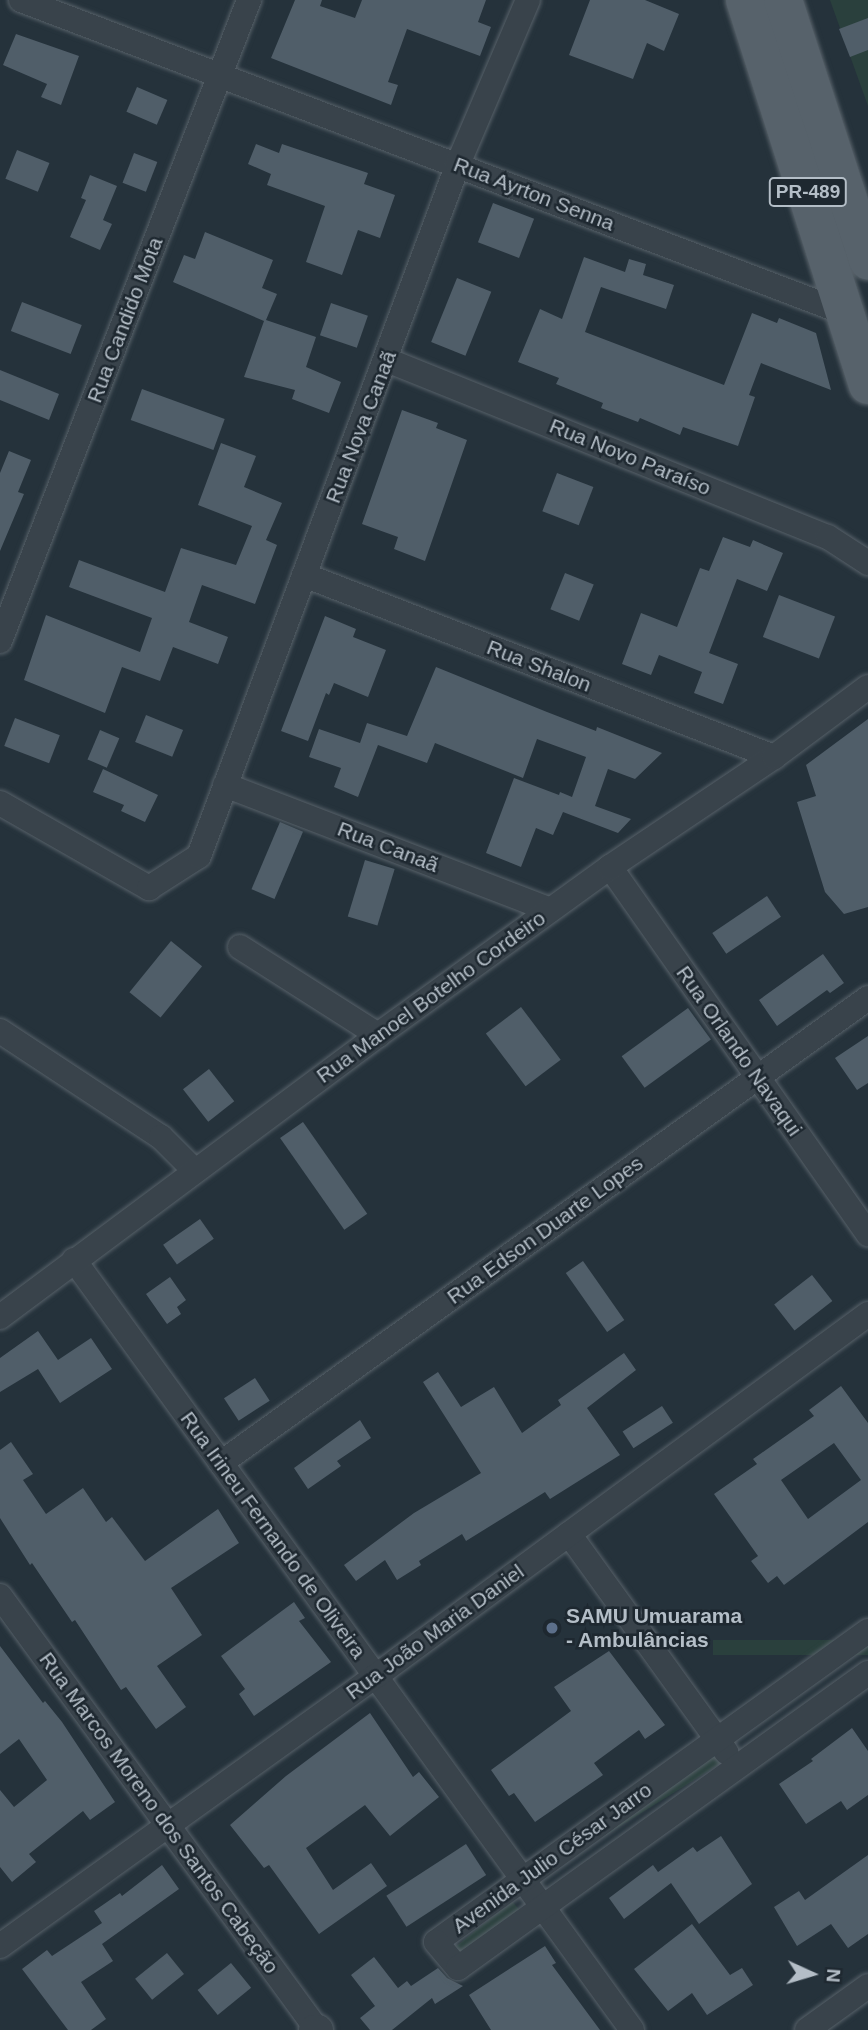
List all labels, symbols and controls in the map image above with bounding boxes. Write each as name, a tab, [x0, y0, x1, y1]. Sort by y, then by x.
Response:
street label: Rua Ayrton Senna	[450, 152, 618, 236]
road number: PR-489	[768, 176, 848, 208]
street label: Rua Candido Mota	[82, 234, 168, 406]
street label: Rua Nova Canaã	[320, 347, 402, 507]
street label: Rua Novo Paraíso	[546, 413, 714, 501]
street label: Rua Shalon	[483, 635, 595, 697]
street label: Rua Canaã	[334, 816, 442, 878]
street label: Rua Manoel Botelho Cordeiro	[312, 905, 550, 1089]
street label: Rua Orlando Navaqui	[671, 961, 807, 1141]
street label: Rua Edson Duarte Lopes	[442, 1151, 648, 1309]
street label: Rua Irineu Fernando de Oliveira	[175, 1407, 371, 1663]
street label: Rua João Maria Daniel	[341, 1559, 529, 1705]
place label: SAMU Umuarama - Ambulâncias	[566, 1603, 742, 1653]
marker: SAMU Umuarama - Ambulâncias	[544, 1620, 560, 1636]
street label: Rua Marcos Moreno dos Santos Cabeção	[34, 1647, 284, 1979]
street label: Avenida Julio César Jarro	[447, 1777, 657, 1939]
north arrow	[777, 1939, 847, 2009]
text: N	[822, 1968, 844, 1983]

